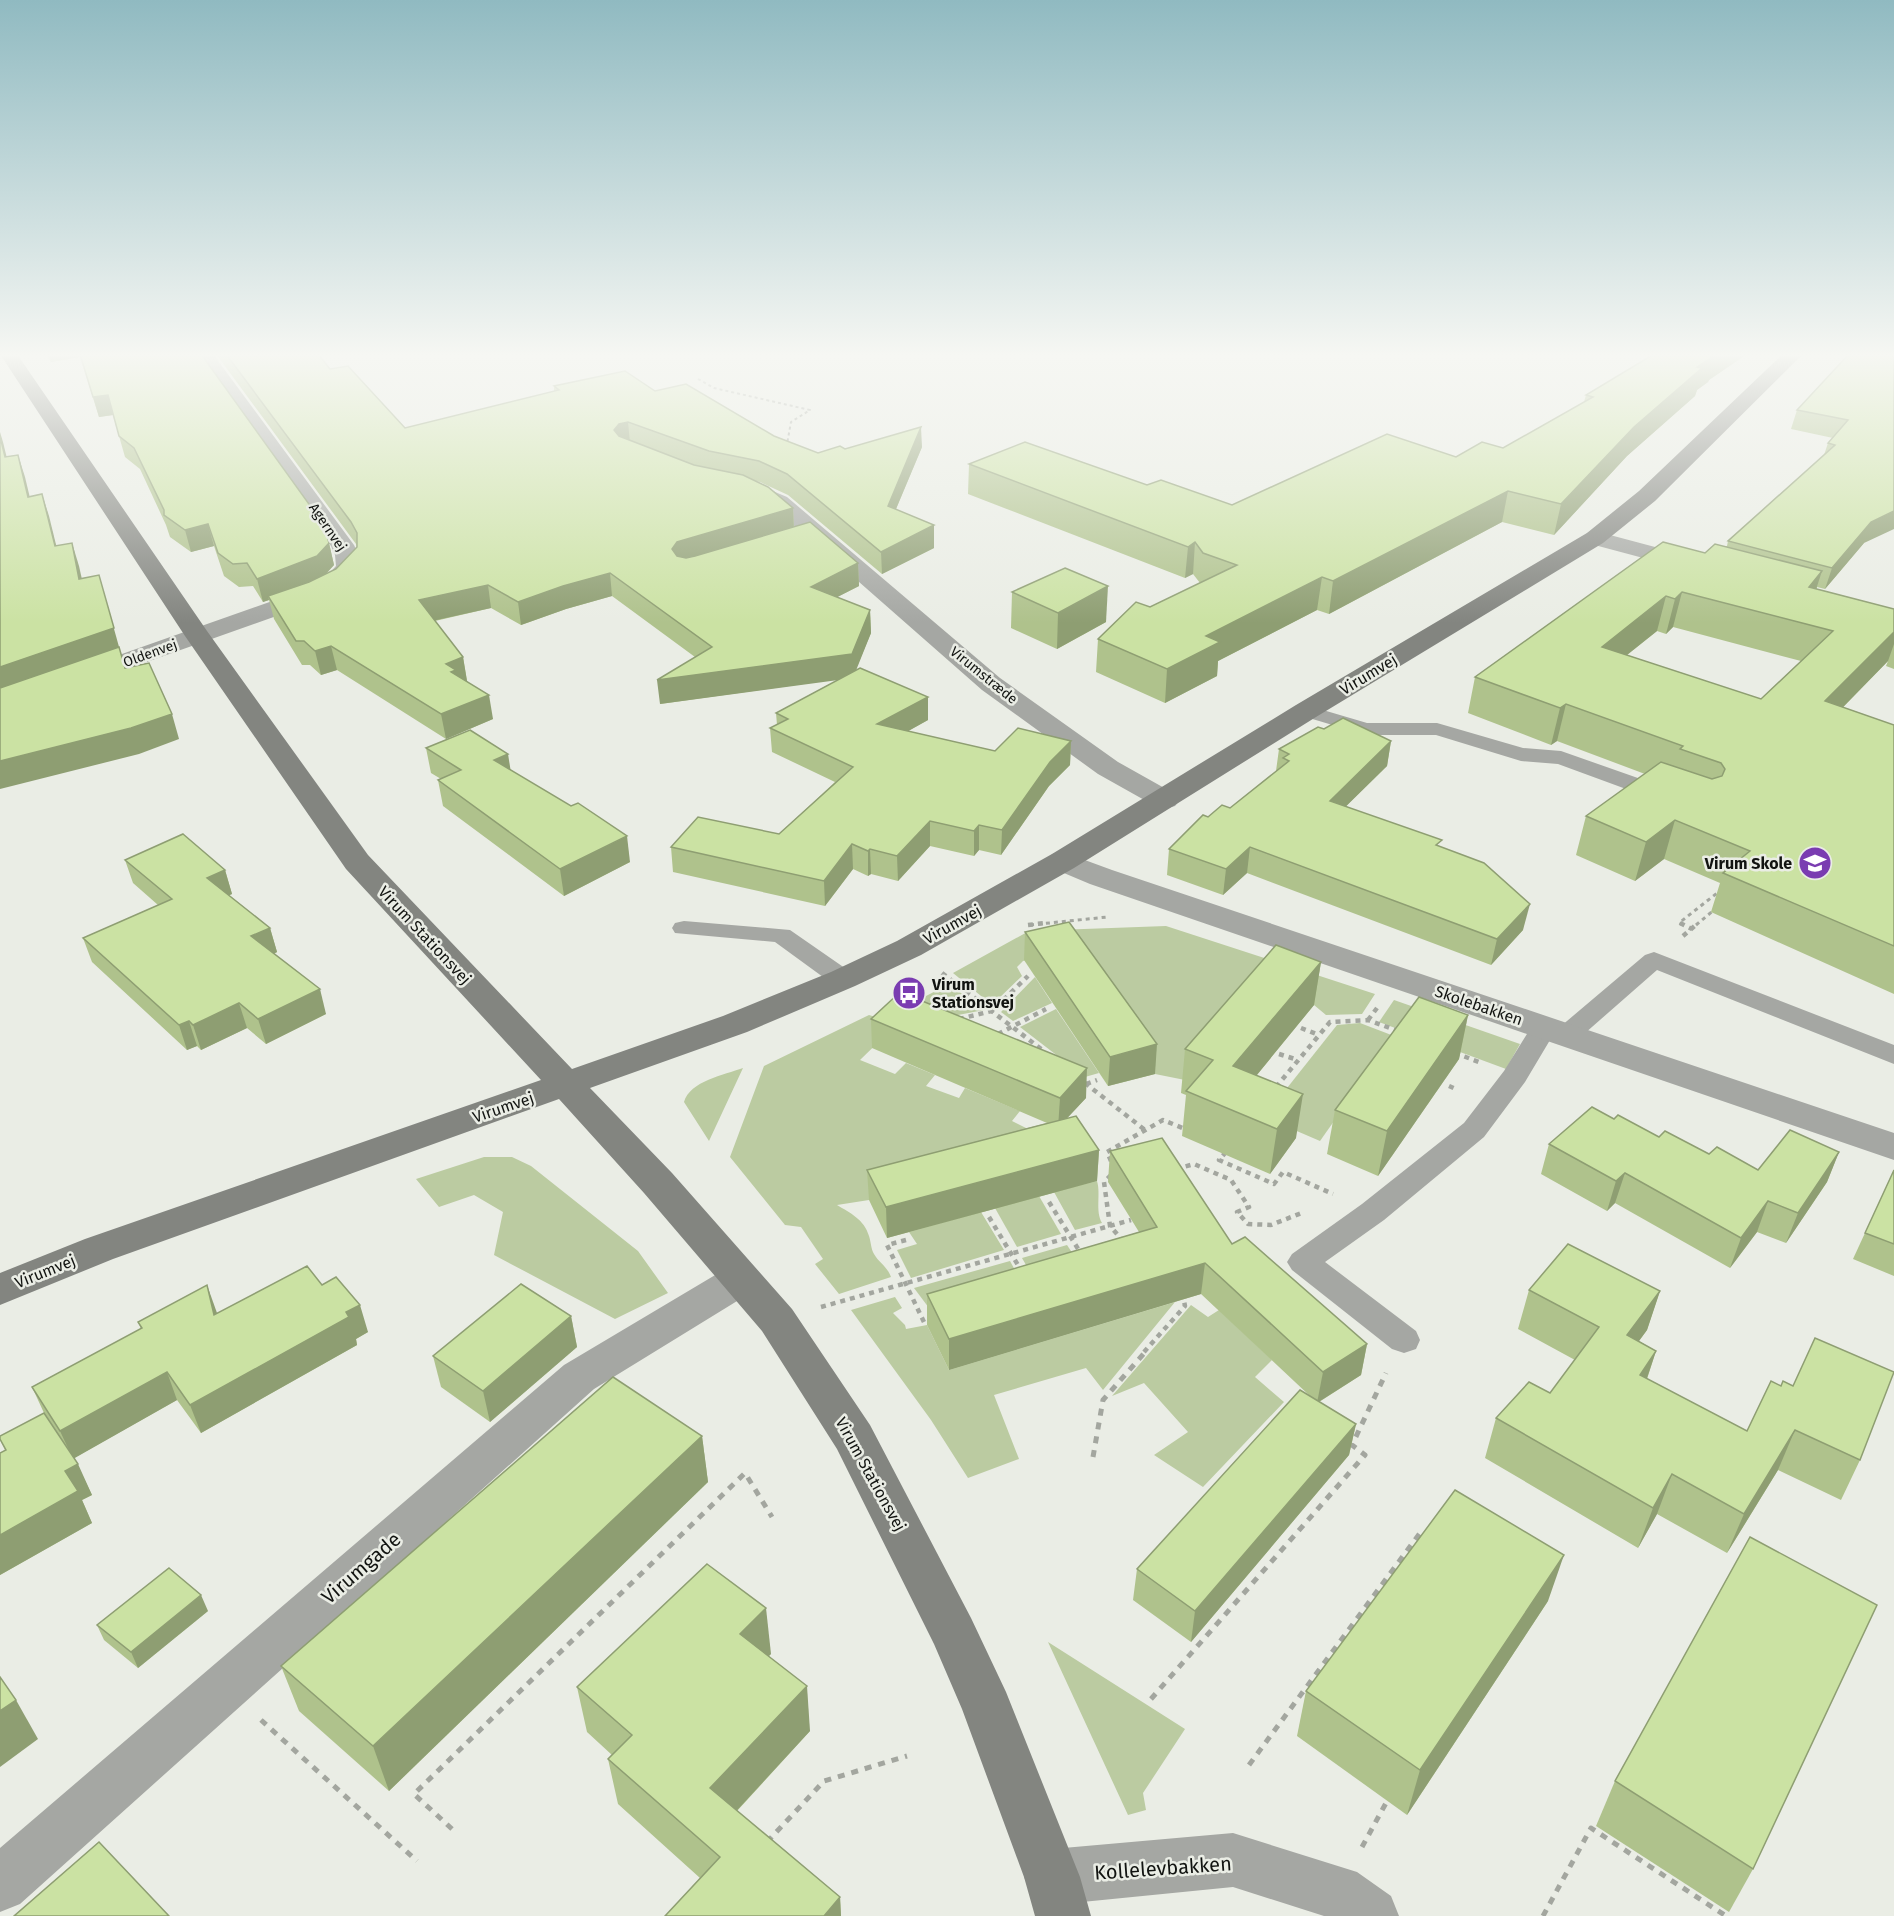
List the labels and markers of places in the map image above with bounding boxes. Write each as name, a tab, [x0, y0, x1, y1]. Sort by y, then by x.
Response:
school or university icon: Virum Skole	[1797, 845, 1833, 881]
place label: Virum Skole	[1704, 854, 1792, 873]
bus stop icon: Virum Stationsvej	[891, 975, 927, 1011]
place label: Virum Stationsvej	[931, 975, 1014, 1012]

